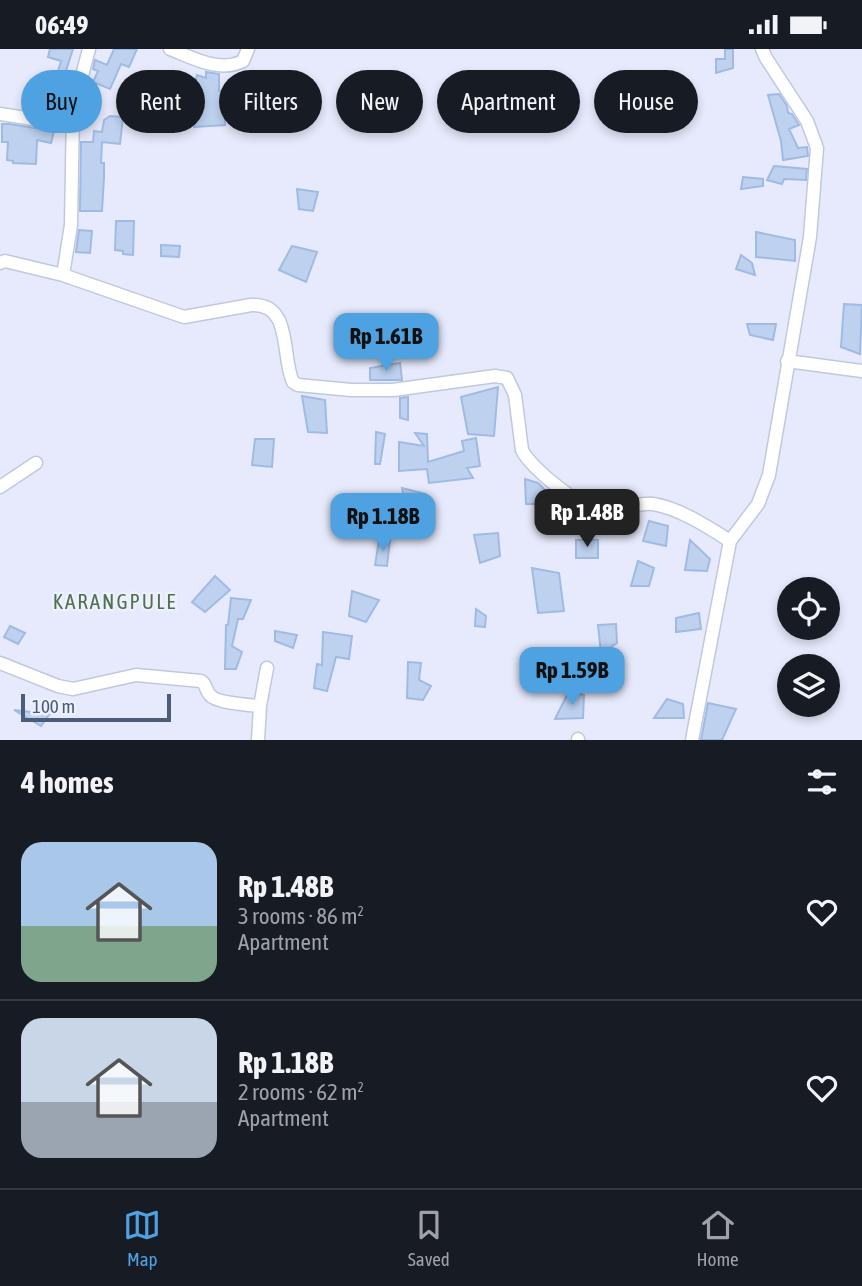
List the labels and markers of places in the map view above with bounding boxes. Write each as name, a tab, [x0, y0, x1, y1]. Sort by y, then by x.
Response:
pin: Rp 1.61B	[314, 313, 458, 373]
pin: Rp 1.48B	[515, 489, 659, 549]
pin: Rp 1.18B	[311, 493, 455, 553]
pin: Rp 1.59B	[500, 647, 644, 707]

